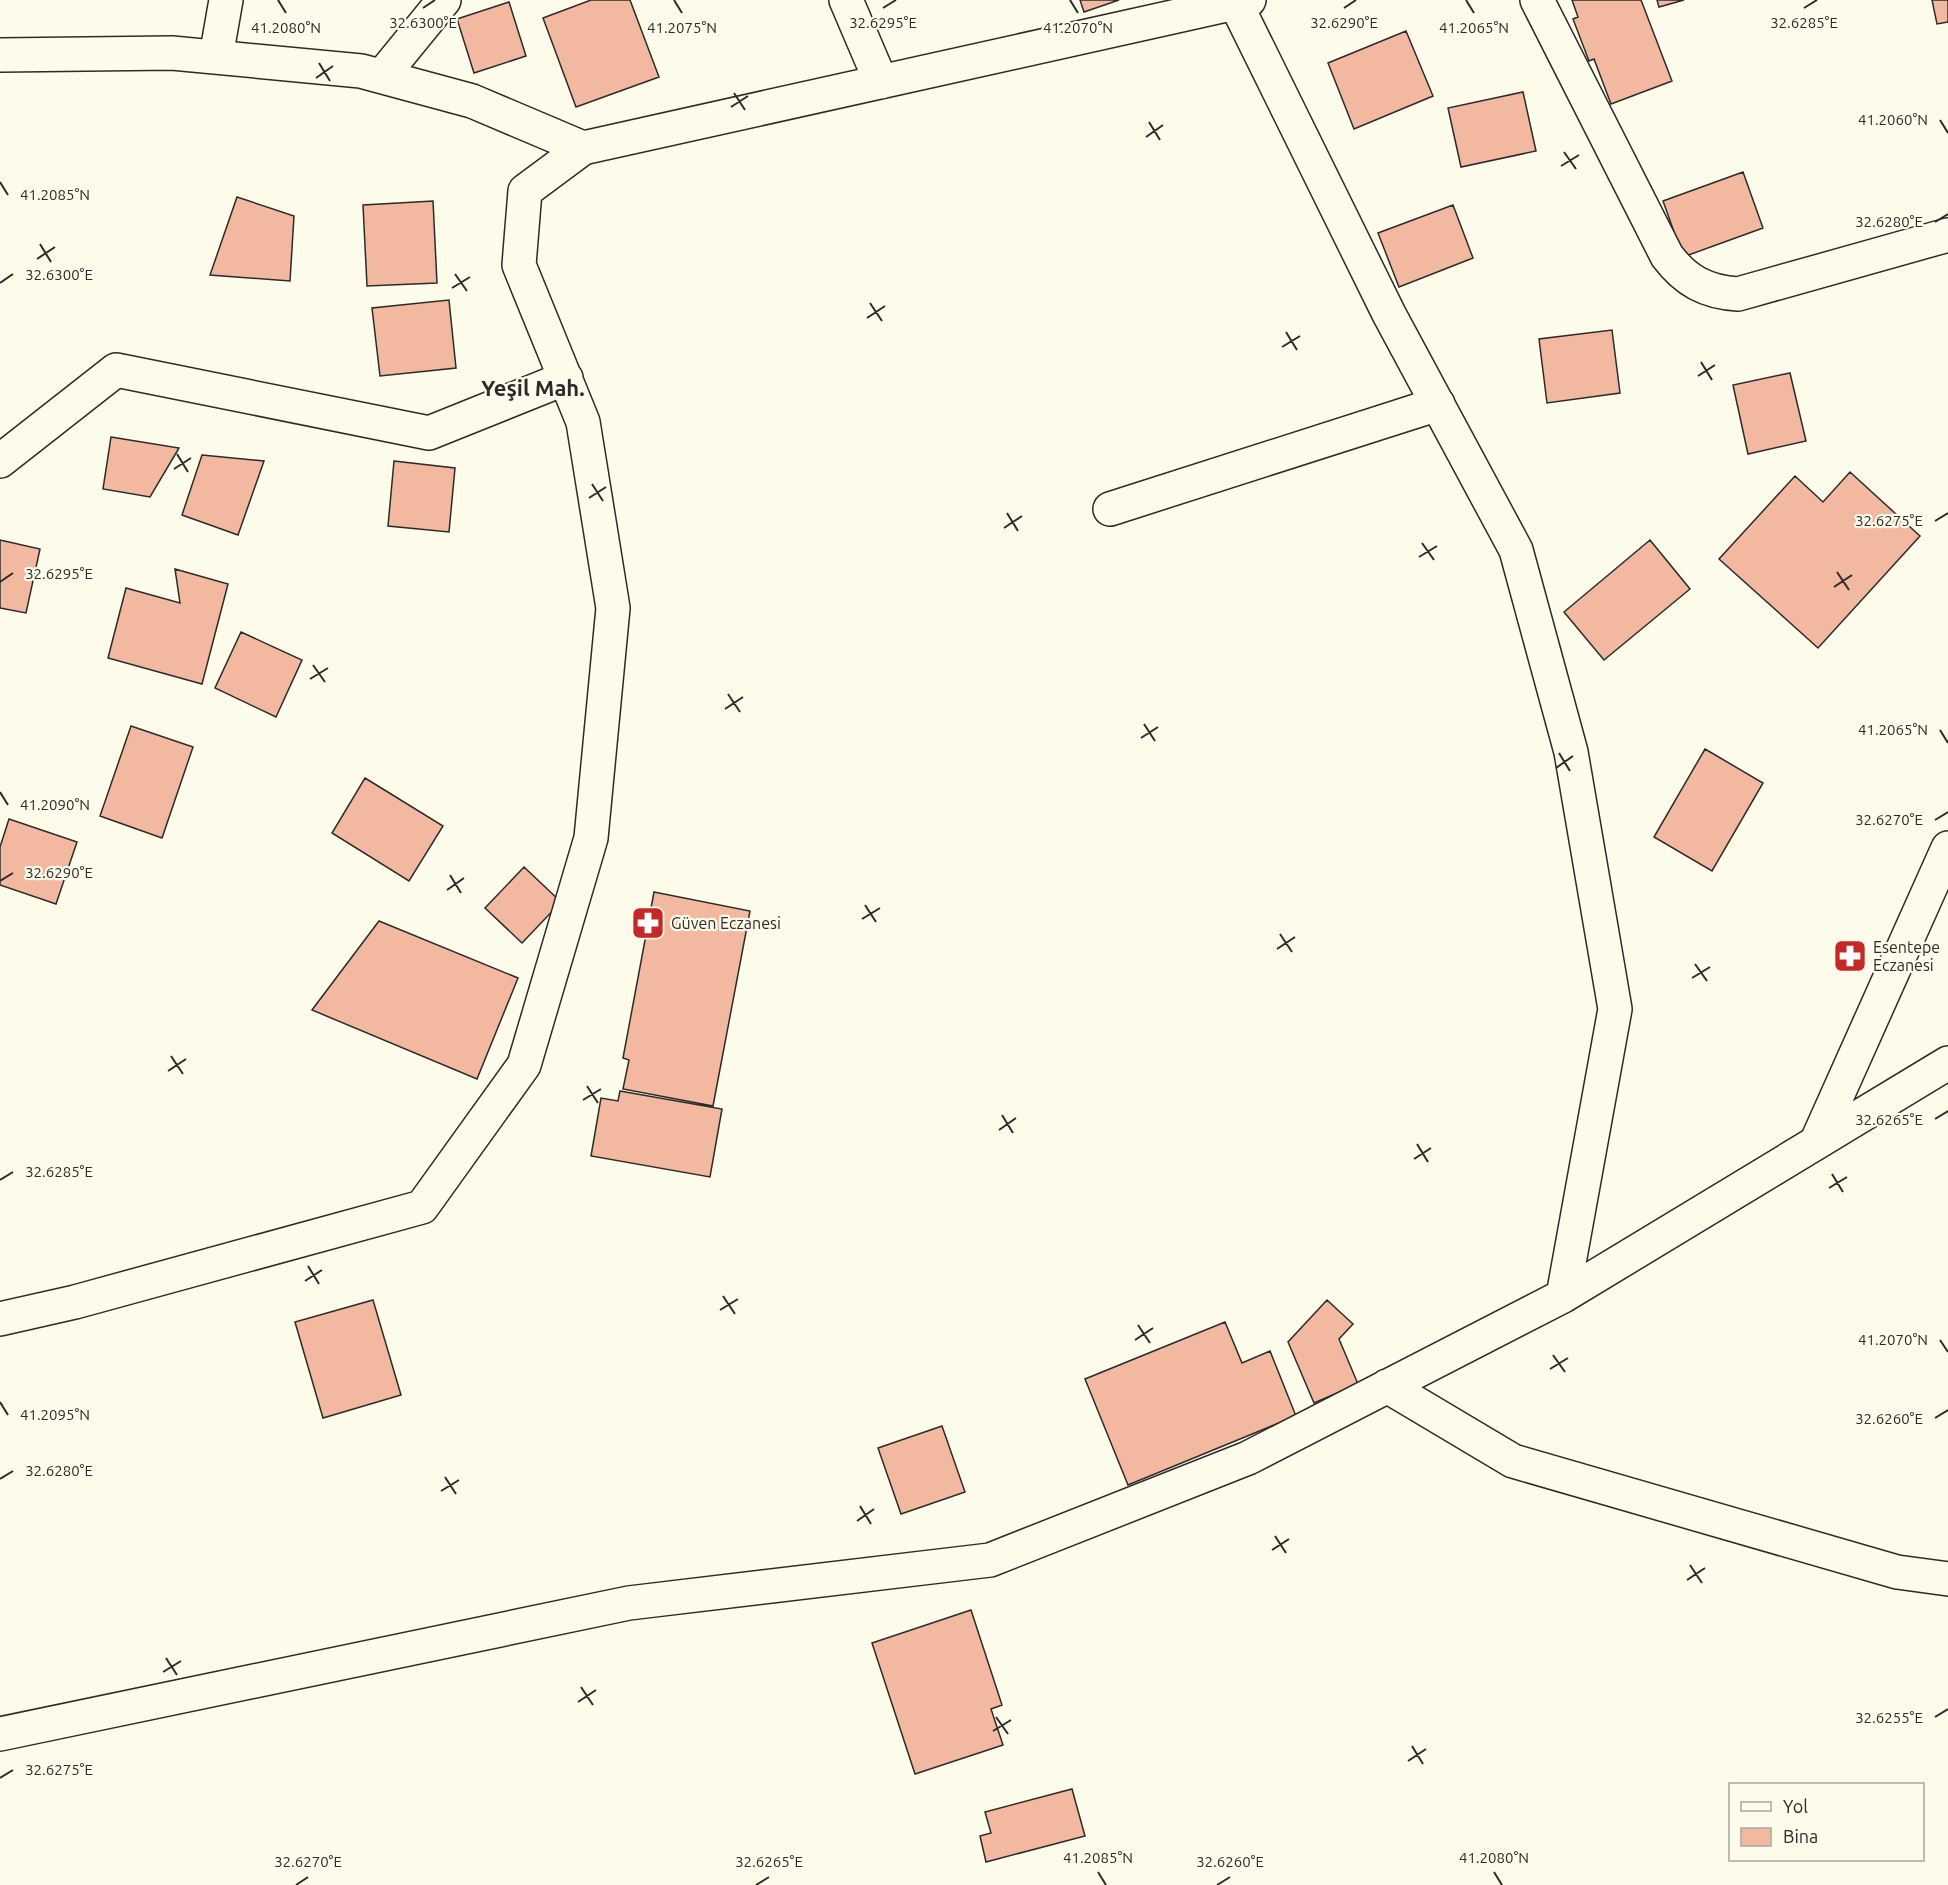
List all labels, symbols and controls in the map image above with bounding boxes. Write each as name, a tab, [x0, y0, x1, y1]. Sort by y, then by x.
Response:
text: 32.6300°E	[389, 14, 457, 31]
text: 32.6295°E	[849, 14, 917, 31]
text: 32.6290°E	[1310, 14, 1378, 31]
text: 32.6285°E	[1770, 14, 1838, 31]
text: 41.2080°N	[251, 19, 321, 36]
text: 41.2075°N	[647, 19, 717, 36]
text: 41.2070°N	[1043, 19, 1113, 36]
text: 41.2065°N	[1439, 19, 1509, 36]
text: 41.2060°N	[1858, 111, 1928, 128]
text: 41.2085°N	[20, 186, 90, 203]
text: 32.6280°E	[1855, 213, 1923, 230]
text: 32.6300°E	[25, 266, 93, 283]
district label: Yeşil Mah.	[481, 375, 585, 401]
text: 32.6275°E	[1855, 512, 1923, 529]
text: 32.6295°E	[25, 565, 93, 582]
text: 41.2065°N	[1858, 721, 1928, 738]
text: 41.2090°N	[20, 796, 90, 813]
text: 32.6270°E	[1855, 811, 1923, 828]
text: 32.6290°E	[25, 864, 93, 881]
pharmacy icon: Güven Eczanesi	[630, 905, 666, 941]
place label: Güven Eczanesi	[671, 914, 781, 932]
pharmacy icon: Esentepe Eczanesi	[1832, 938, 1868, 974]
place label: Esentepe Eczanesi	[1873, 938, 1940, 974]
text: 32.6265°E	[1855, 1111, 1923, 1128]
text: 32.6285°E	[25, 1163, 93, 1180]
text: 41.2070°N	[1858, 1331, 1928, 1348]
text: 41.2095°N	[20, 1406, 90, 1423]
text: 32.6260°E	[1855, 1410, 1923, 1427]
text: 32.6280°E	[25, 1462, 93, 1479]
text: 32.6255°E	[1855, 1709, 1923, 1726]
text: 32.6275°E	[25, 1761, 93, 1778]
legend	[1729, 1783, 1924, 1861]
text: Yol	[1783, 1796, 1808, 1816]
text: Bina	[1783, 1826, 1818, 1846]
text: 41.2085°N	[1063, 1849, 1133, 1866]
text: 41.2080°N	[1459, 1849, 1529, 1866]
text: 32.6270°E	[274, 1853, 342, 1870]
text: 32.6265°E	[735, 1853, 803, 1870]
text: 32.6260°E	[1196, 1853, 1264, 1870]

